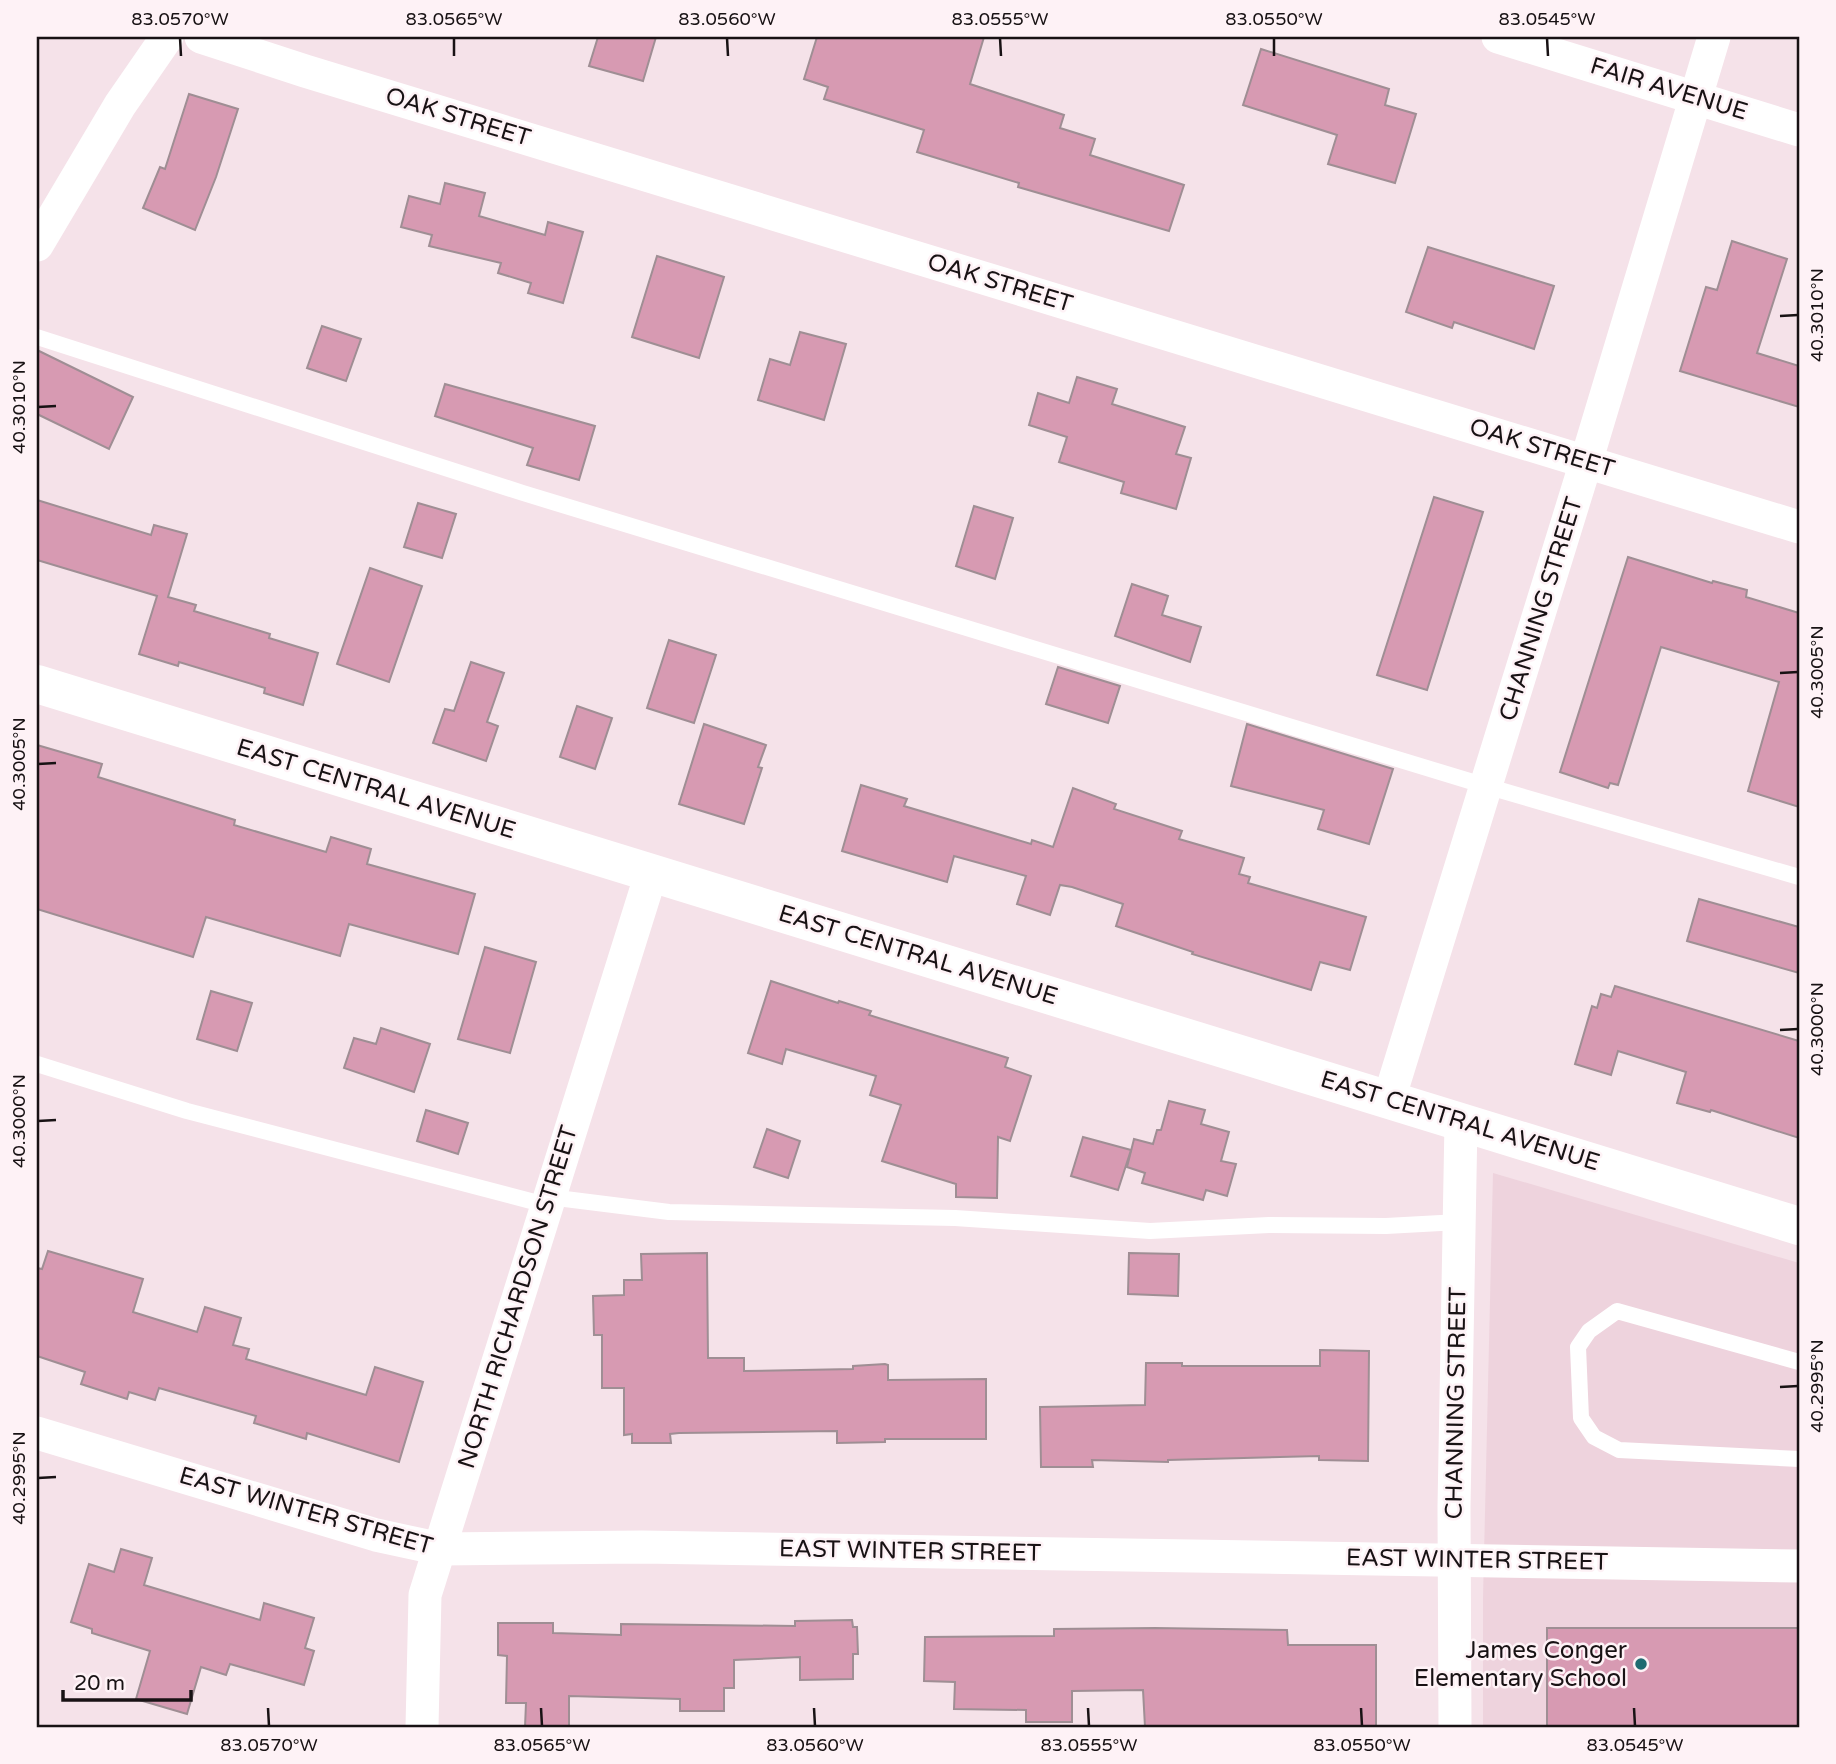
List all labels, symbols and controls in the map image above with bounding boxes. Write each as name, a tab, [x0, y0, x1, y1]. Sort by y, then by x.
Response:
text: 83.0570°W	[131, 8, 229, 30]
text: 83.0565°W	[405, 8, 503, 30]
text: 83.0560°W	[678, 8, 776, 30]
text: 83.0555°W	[951, 8, 1049, 30]
text: 83.0550°W	[1225, 8, 1323, 30]
text: 83.0545°W	[1498, 8, 1596, 30]
street label: FAIR AVENUE	[1587, 51, 1751, 127]
street label: OAK STREET	[382, 81, 534, 153]
street label: OAK STREET	[924, 247, 1076, 319]
text: 40.3010°N	[1806, 268, 1828, 362]
text: 40.3010°N	[8, 360, 30, 454]
street label: OAK STREET	[1466, 412, 1618, 484]
street label: CHANNING STREET	[1493, 493, 1589, 724]
text: 40.3005°N	[1806, 625, 1828, 719]
text: 40.3005°N	[8, 717, 30, 811]
street label: EAST CENTRAL AVENUE	[233, 733, 519, 845]
street label: EAST CENTRAL AVENUE	[775, 899, 1061, 1011]
text: 40.3000°N	[1806, 982, 1828, 1076]
street label: EAST CENTRAL AVENUE	[1317, 1065, 1603, 1177]
text: 40.3000°N	[8, 1074, 30, 1168]
street label: NORTH RICHARDSON STREET	[452, 1122, 584, 1472]
street label: CHANNING STREET	[1439, 1286, 1473, 1520]
text: 40.2995°N	[1806, 1339, 1828, 1433]
text: 40.2995°N	[8, 1431, 30, 1525]
street label: EAST WINTER STREET	[176, 1461, 436, 1561]
street label: EAST WINTER STREET	[779, 1534, 1042, 1568]
street label: EAST WINTER STREET	[1346, 1543, 1609, 1577]
place label: James Conger Elementary School	[1414, 1636, 1628, 1693]
marker: James Conger Elementary School	[1633, 1656, 1649, 1672]
scale bar	[63, 1659, 191, 1703]
text: 20 m	[74, 1671, 125, 1696]
text: 83.0570°W	[220, 1734, 318, 1756]
text: 83.0565°W	[493, 1734, 591, 1756]
text: 83.0560°W	[766, 1734, 864, 1756]
text: 83.0555°W	[1040, 1734, 1138, 1756]
text: 83.0550°W	[1313, 1734, 1411, 1756]
text: 83.0545°W	[1586, 1734, 1684, 1756]

